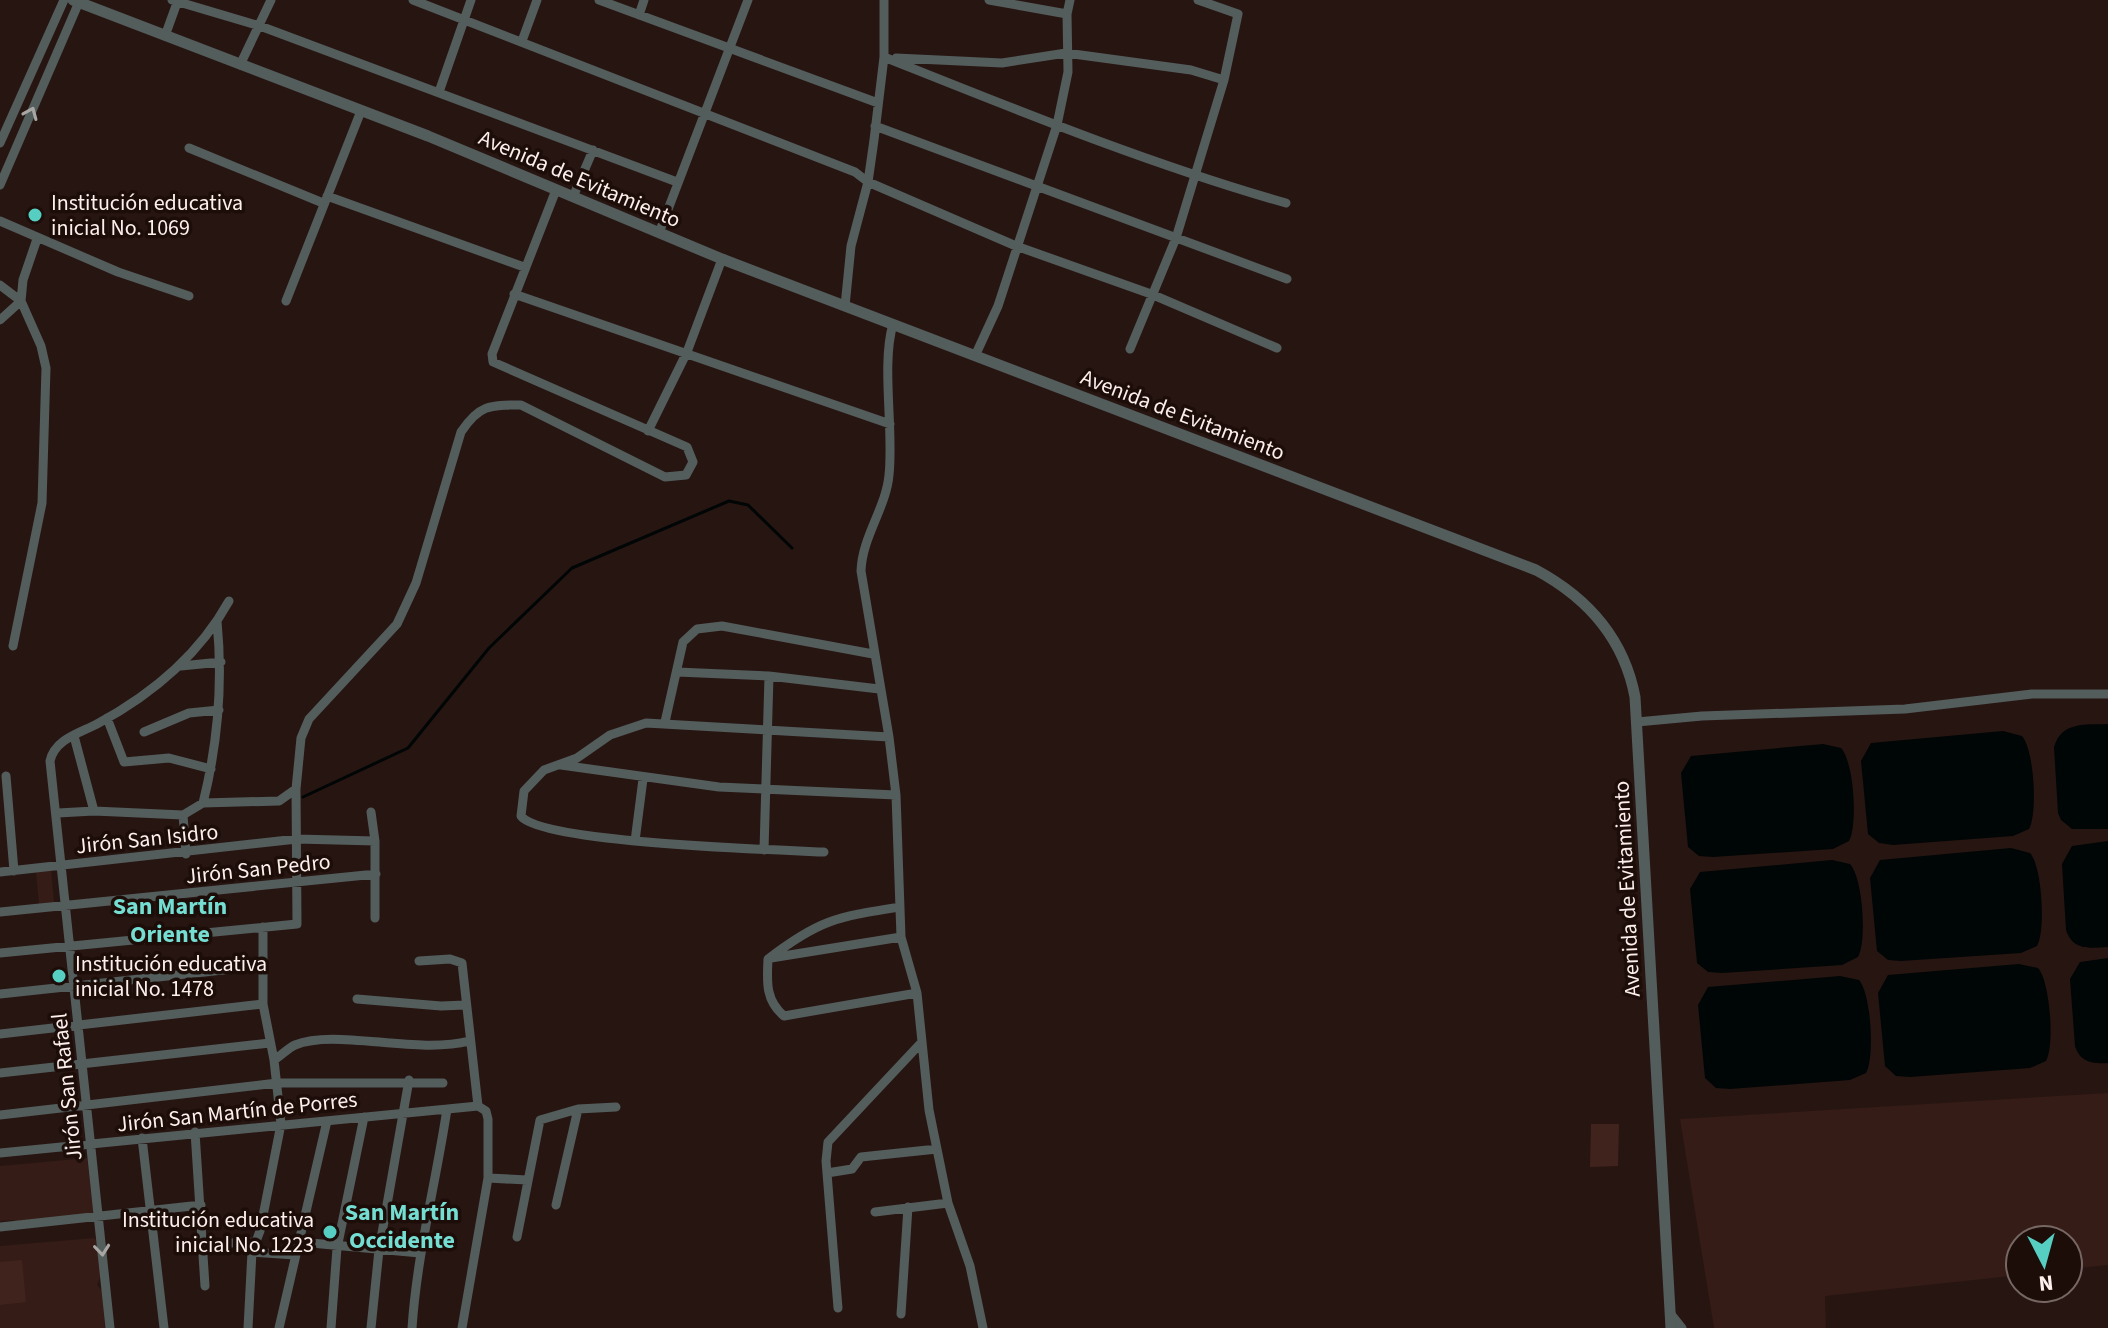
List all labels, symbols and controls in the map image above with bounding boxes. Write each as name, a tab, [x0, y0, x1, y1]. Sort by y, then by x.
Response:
one-way arrow	[21, 107, 37, 121]
street label: Avenida de Evitamiento	[474, 122, 685, 236]
place label: Institución educativa inicial No. 1069	[51, 187, 243, 244]
marker: Institución educativa inicial No. 1069	[26, 206, 44, 224]
street label: Avenida de Evitamiento	[1076, 361, 1289, 469]
street label: Avenida de Evitamiento	[1605, 780, 1649, 998]
street label: Jirón San Isidro	[74, 816, 220, 862]
street label: Jirón San Pedro	[184, 845, 332, 893]
district label: San Martín Oriente	[113, 889, 227, 952]
place label: Institución educativa inicial No. 1478	[75, 948, 267, 1005]
marker: Institución educativa inicial No. 1478	[50, 967, 68, 985]
street label: Jirón San Rafael	[43, 1012, 91, 1162]
street label: Jirón San Martín de Porres	[115, 1083, 359, 1141]
district label: San Martín Occidente	[345, 1195, 459, 1258]
place label: Institución educativa inicial No. 1223	[122, 1204, 314, 1261]
marker: Institución educativa inicial No. 1223	[321, 1223, 339, 1241]
north arrow	[2004, 1224, 2084, 1304]
one-way arrow	[93, 1244, 110, 1257]
text: N	[2037, 1266, 2055, 1300]

